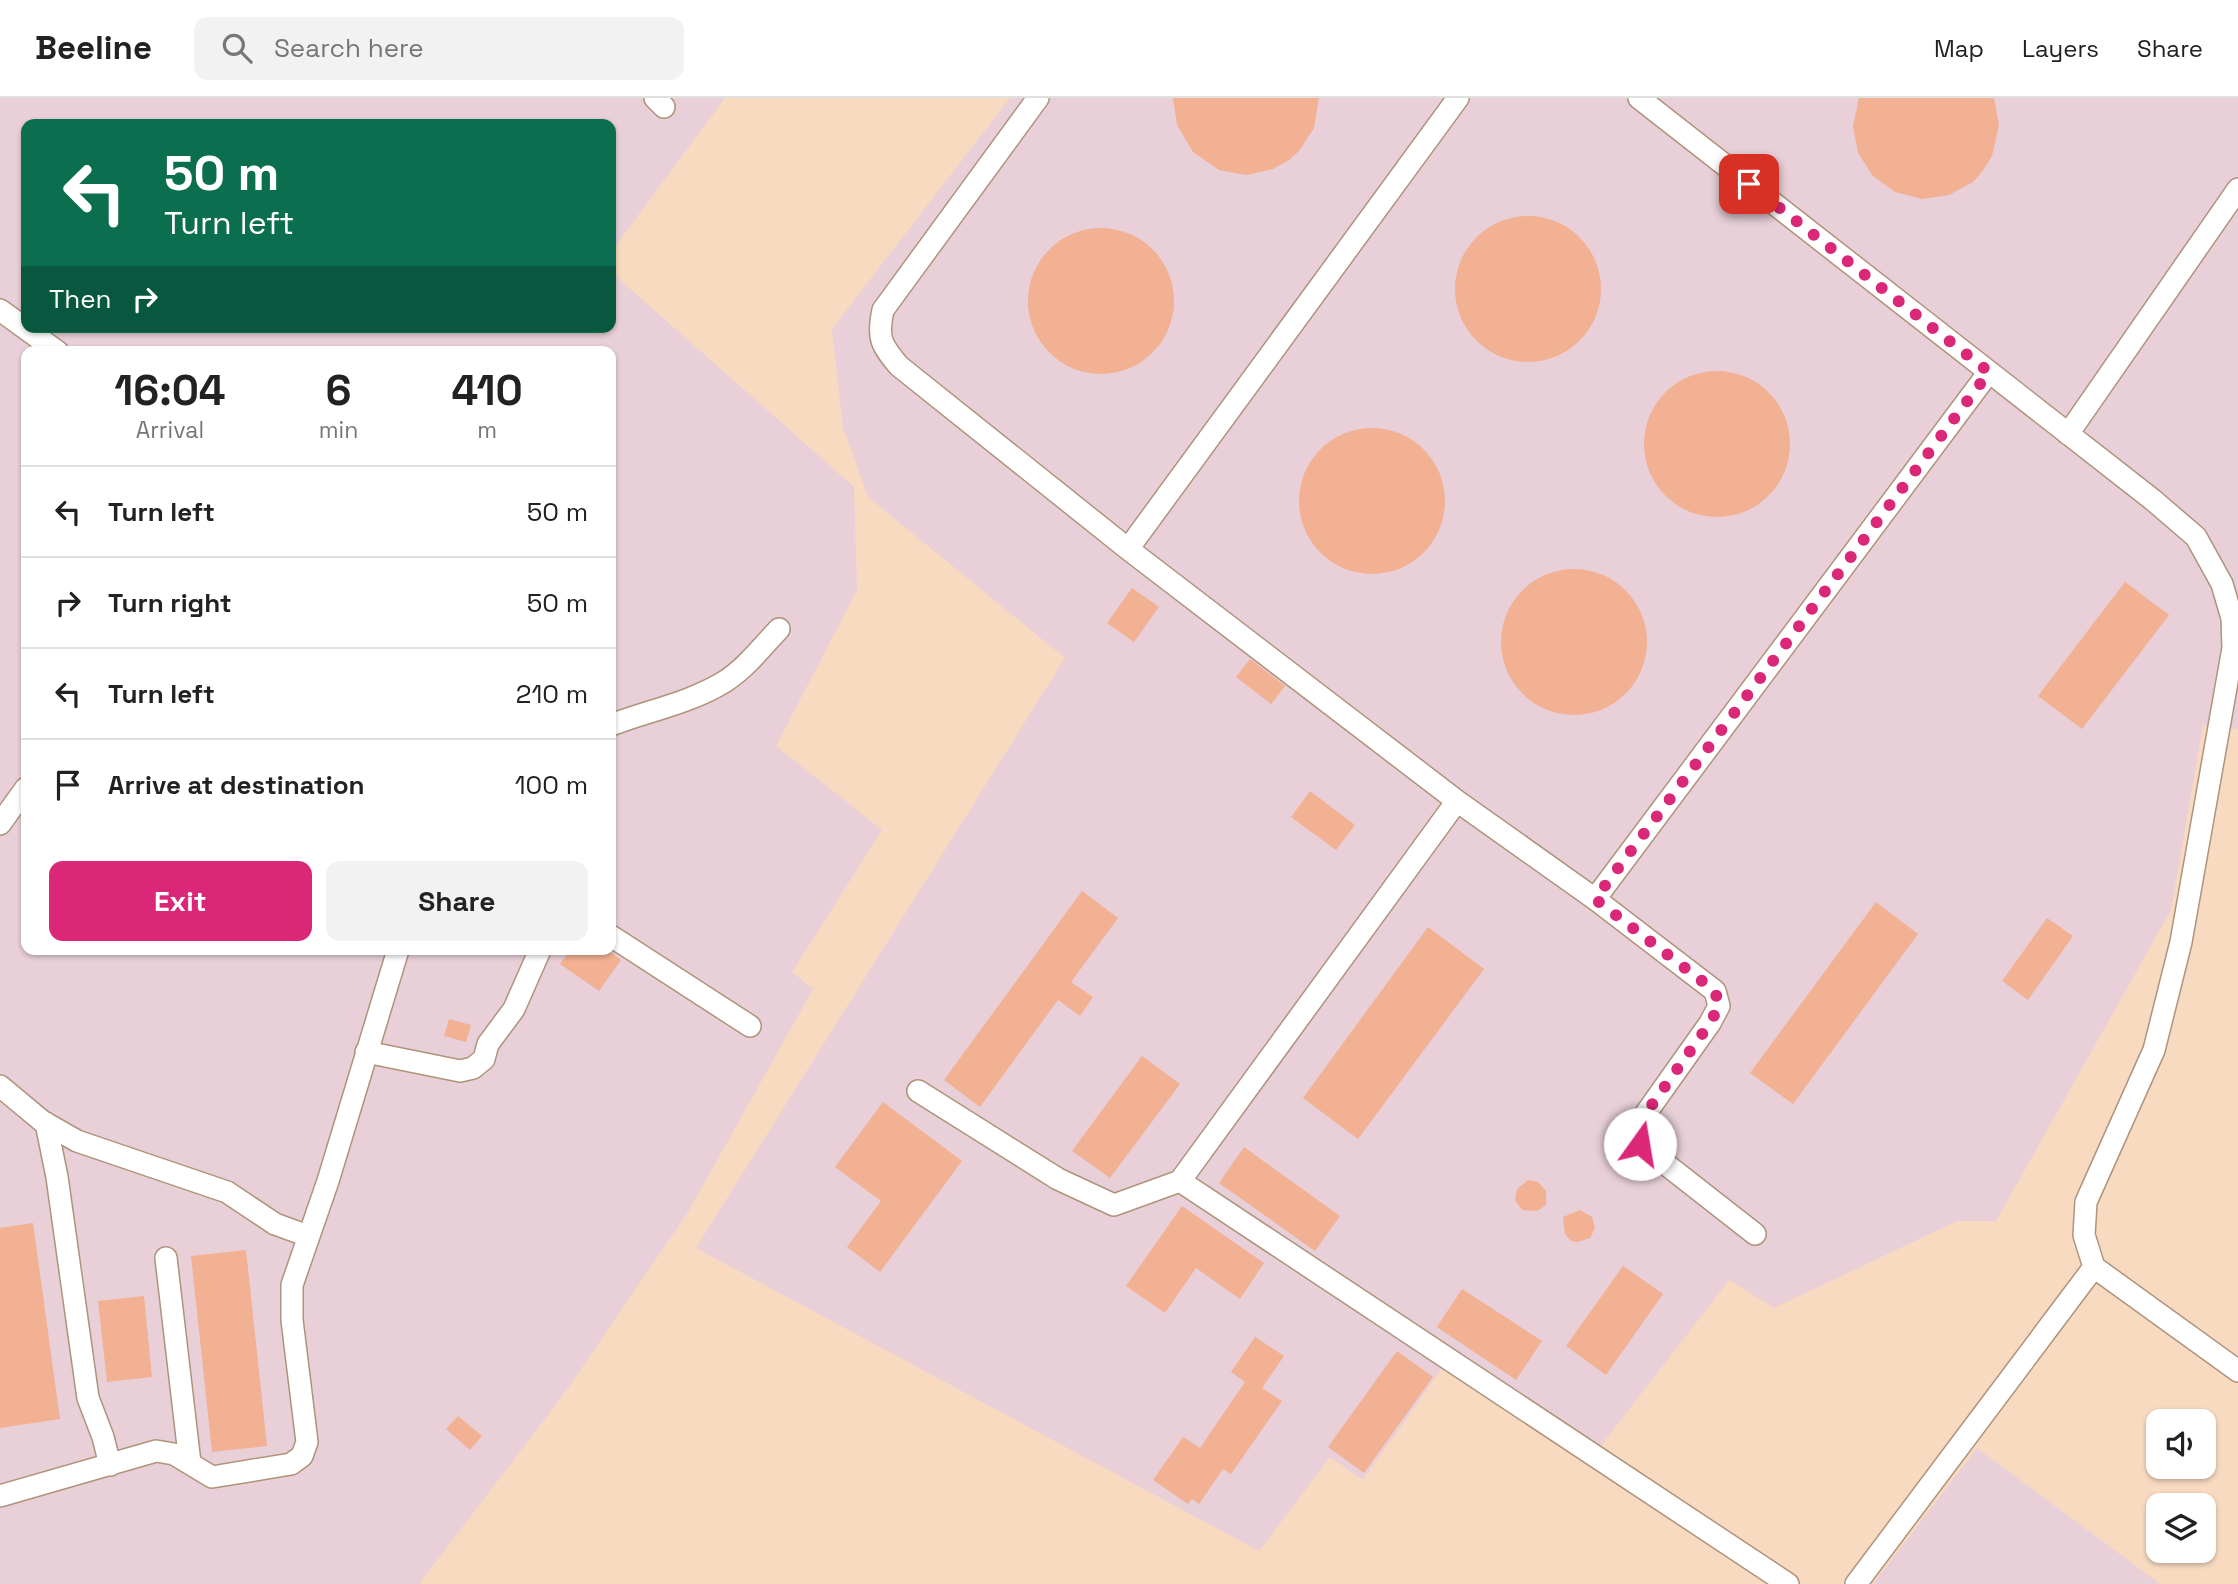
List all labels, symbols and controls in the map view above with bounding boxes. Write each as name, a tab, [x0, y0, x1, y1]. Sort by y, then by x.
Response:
search box	[194, 17, 684, 80]
text: Beeline	[35, 27, 152, 69]
icon: search	[218, 29, 256, 67]
text: Search here	[274, 31, 424, 65]
text: Map	[1934, 33, 1984, 64]
text: Layers	[2022, 33, 2099, 64]
text: Share	[2137, 33, 2203, 64]
text: 50 m	[164, 142, 279, 204]
icon: left	[49, 147, 140, 238]
pin	[1719, 154, 1779, 214]
icon: arrive	[1730, 165, 1768, 203]
text: Turn left	[164, 203, 294, 243]
icon: right	[126, 280, 164, 318]
text: Then	[49, 282, 112, 316]
text: 16:04	[114, 364, 226, 417]
text: 6	[326, 364, 352, 417]
text: 410	[451, 364, 523, 417]
text: Arrival	[136, 415, 204, 445]
text: min	[319, 415, 358, 445]
text: m	[477, 415, 497, 445]
icon: left	[49, 493, 87, 531]
text: Turn left	[108, 495, 215, 529]
text: 50 m	[527, 495, 588, 529]
icon: right	[49, 584, 87, 622]
text: Turn right	[108, 586, 232, 620]
text: 50 m	[527, 586, 588, 620]
icon: left	[49, 675, 87, 713]
text: Turn left	[108, 677, 215, 711]
text: 210 m	[516, 677, 588, 711]
icon: arrive	[49, 766, 87, 804]
text: Arrive at destination	[108, 768, 365, 802]
text: 100 m	[515, 768, 588, 802]
button: Exit	[49, 861, 312, 941]
button: Share	[326, 861, 588, 941]
position arrow	[1603, 1107, 1677, 1181]
map controls	[2146, 1409, 2216, 1563]
button: sound	[2146, 1409, 2216, 1479]
button: layers	[2146, 1493, 2216, 1563]

